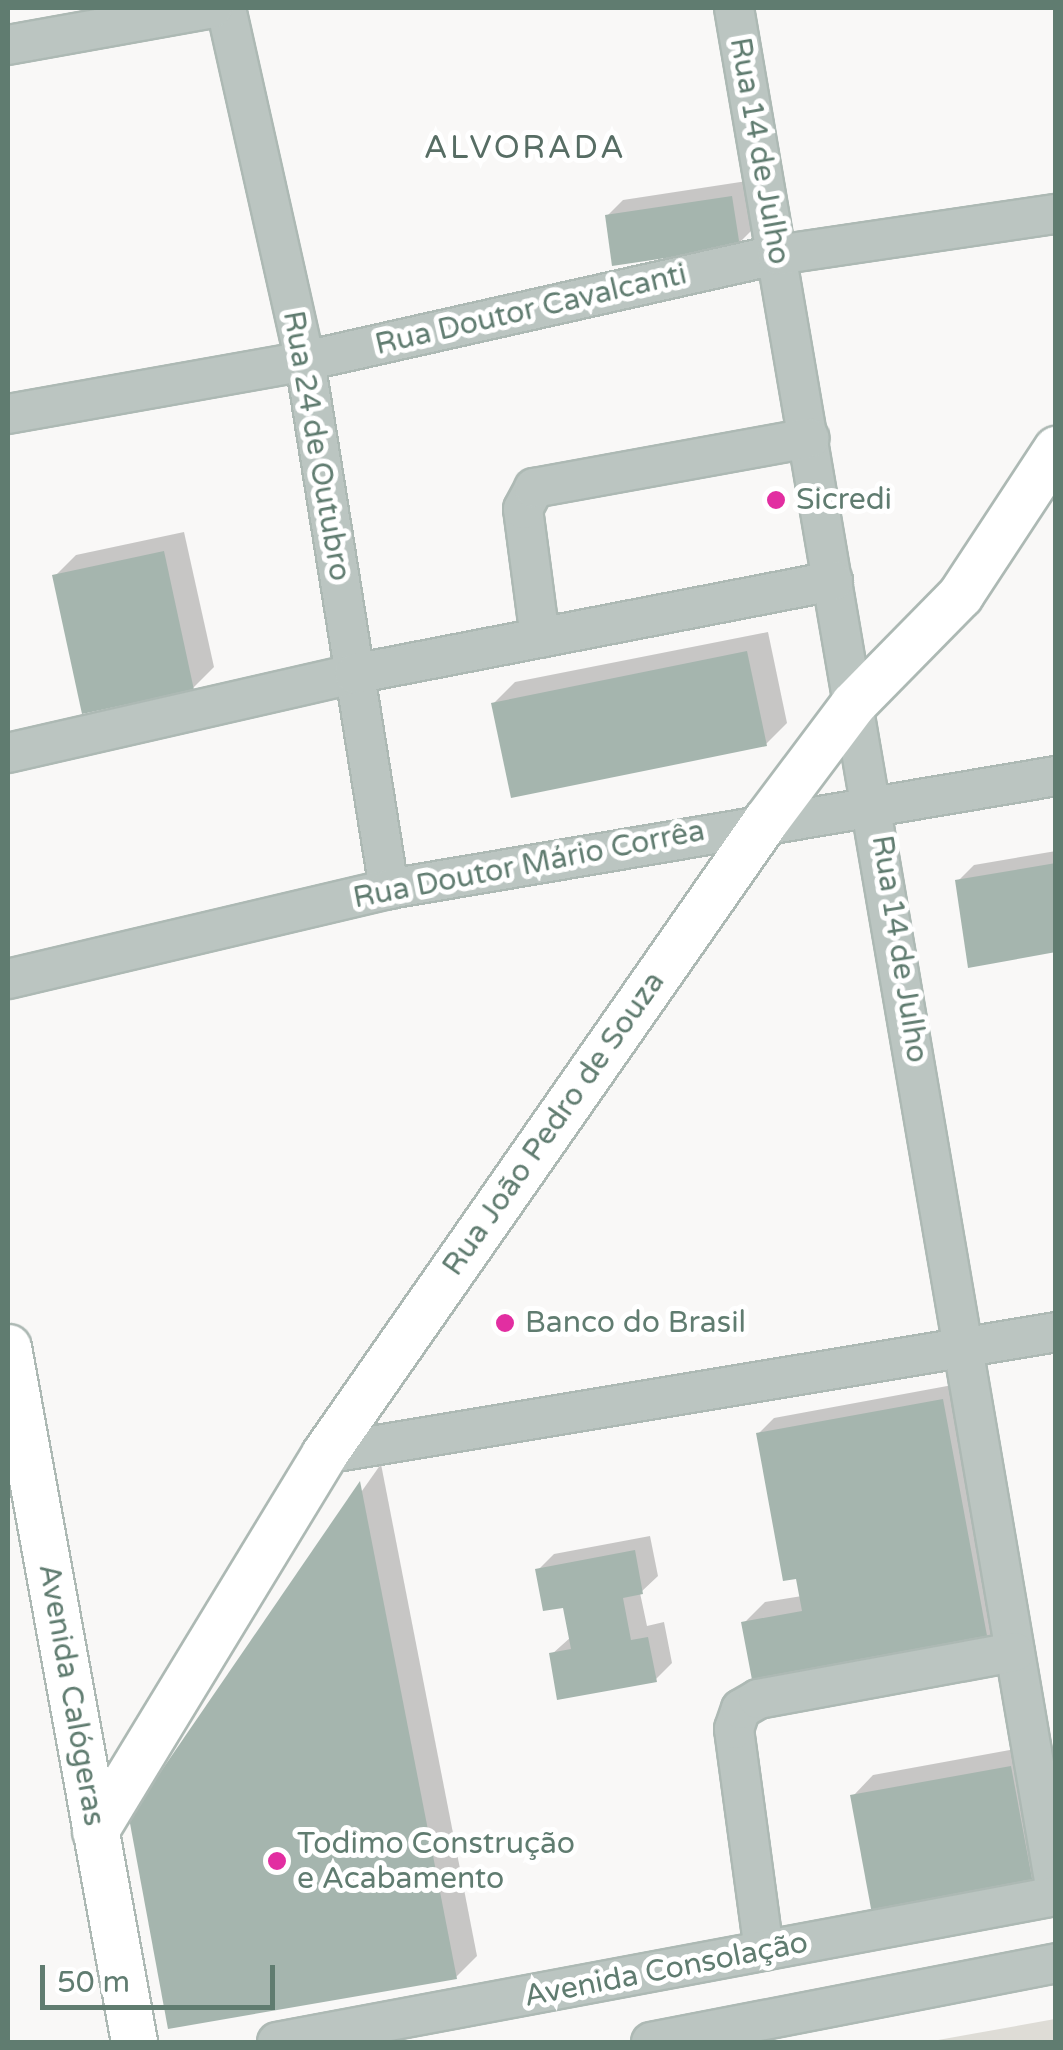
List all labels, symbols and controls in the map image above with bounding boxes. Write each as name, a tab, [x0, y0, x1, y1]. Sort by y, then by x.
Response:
street label: Rua 14 de Julho	[721, 35, 797, 267]
district label: ALVORADA	[424, 129, 626, 167]
street label: Rua Doutor Cavalcanti	[372, 257, 690, 363]
street label: Rua 24 de Outubro	[275, 308, 357, 584]
place label: Sicredi	[796, 482, 892, 518]
marker: Sicredi	[765, 489, 787, 511]
street label: Rua Doutor Mário Corrêa	[350, 813, 708, 917]
street label: Rua 14 de Julho	[863, 833, 935, 1065]
street label: Rua João Pedro de Souza	[435, 965, 673, 1283]
place label: Banco do Brasil	[525, 1305, 746, 1341]
marker: Banco do Brasil	[494, 1312, 516, 1334]
street label: Avenida Calógeras	[30, 1561, 112, 1829]
place label: Todimo Construção e Acabamento	[297, 1826, 575, 1896]
marker: Todimo Construção e Acabamento	[266, 1850, 288, 1872]
street label: Avenida Consolação	[521, 1925, 811, 2015]
scale bar	[45, 1945, 280, 2007]
text: 50 m	[57, 1964, 130, 2001]

